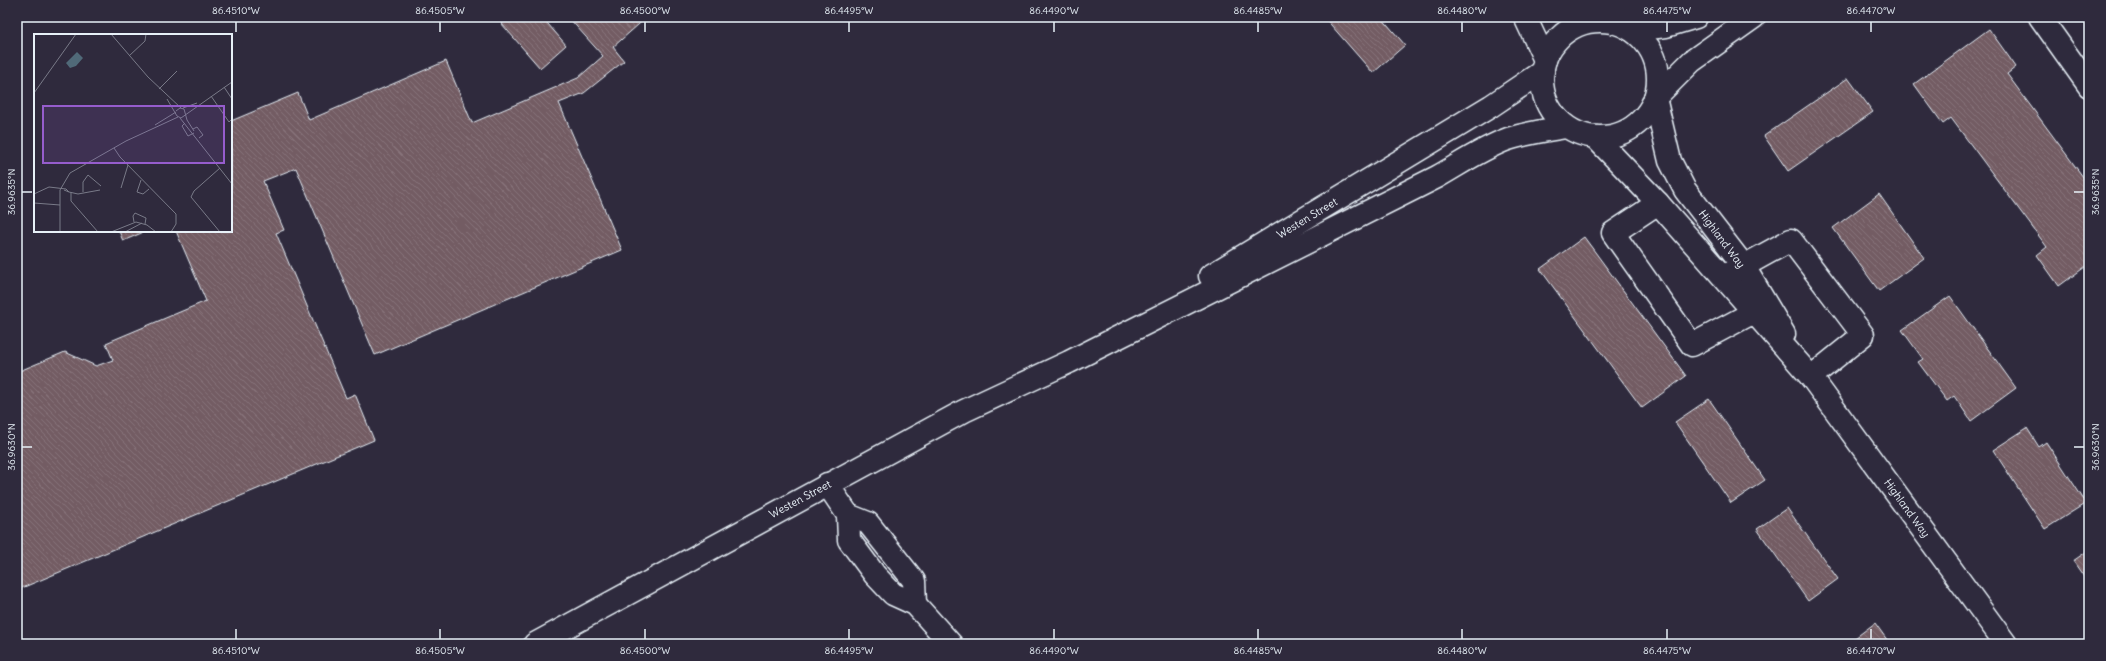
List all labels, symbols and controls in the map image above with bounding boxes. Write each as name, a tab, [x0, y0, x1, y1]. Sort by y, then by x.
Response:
text: 86.4510°W	[212, 4, 260, 17]
text: 86.4505°W	[415, 4, 465, 17]
text: 86.4500°W	[620, 4, 670, 17]
text: 86.4495°W	[825, 4, 873, 17]
text: 86.4490°W	[1029, 4, 1079, 17]
text: 86.4485°W	[1234, 4, 1282, 17]
text: 86.4480°W	[1437, 4, 1487, 17]
text: 86.4475°W	[1643, 4, 1691, 17]
text: 86.4470°W	[1847, 4, 1895, 17]
inset map	[34, 34, 232, 232]
text: 36.9635°N	[5, 169, 18, 215]
text: 36.9635°N	[2089, 169, 2102, 215]
street label: Westen Street	[1274, 194, 1340, 242]
street label: Highland Way	[1696, 207, 1748, 271]
text: 36.9630°N	[5, 423, 18, 471]
text: 36.9630°N	[2089, 423, 2102, 471]
street label: Highland Way	[1881, 476, 1933, 540]
street label: Westen Street	[767, 477, 834, 521]
text: 86.4510°W	[212, 644, 260, 657]
text: 86.4505°W	[415, 644, 465, 657]
text: 86.4500°W	[620, 644, 670, 657]
text: 86.4495°W	[825, 644, 873, 657]
text: 86.4490°W	[1029, 644, 1079, 657]
text: 86.4485°W	[1234, 644, 1282, 657]
text: 86.4480°W	[1437, 644, 1487, 657]
text: 86.4475°W	[1643, 644, 1691, 657]
text: 86.4470°W	[1847, 644, 1895, 657]

